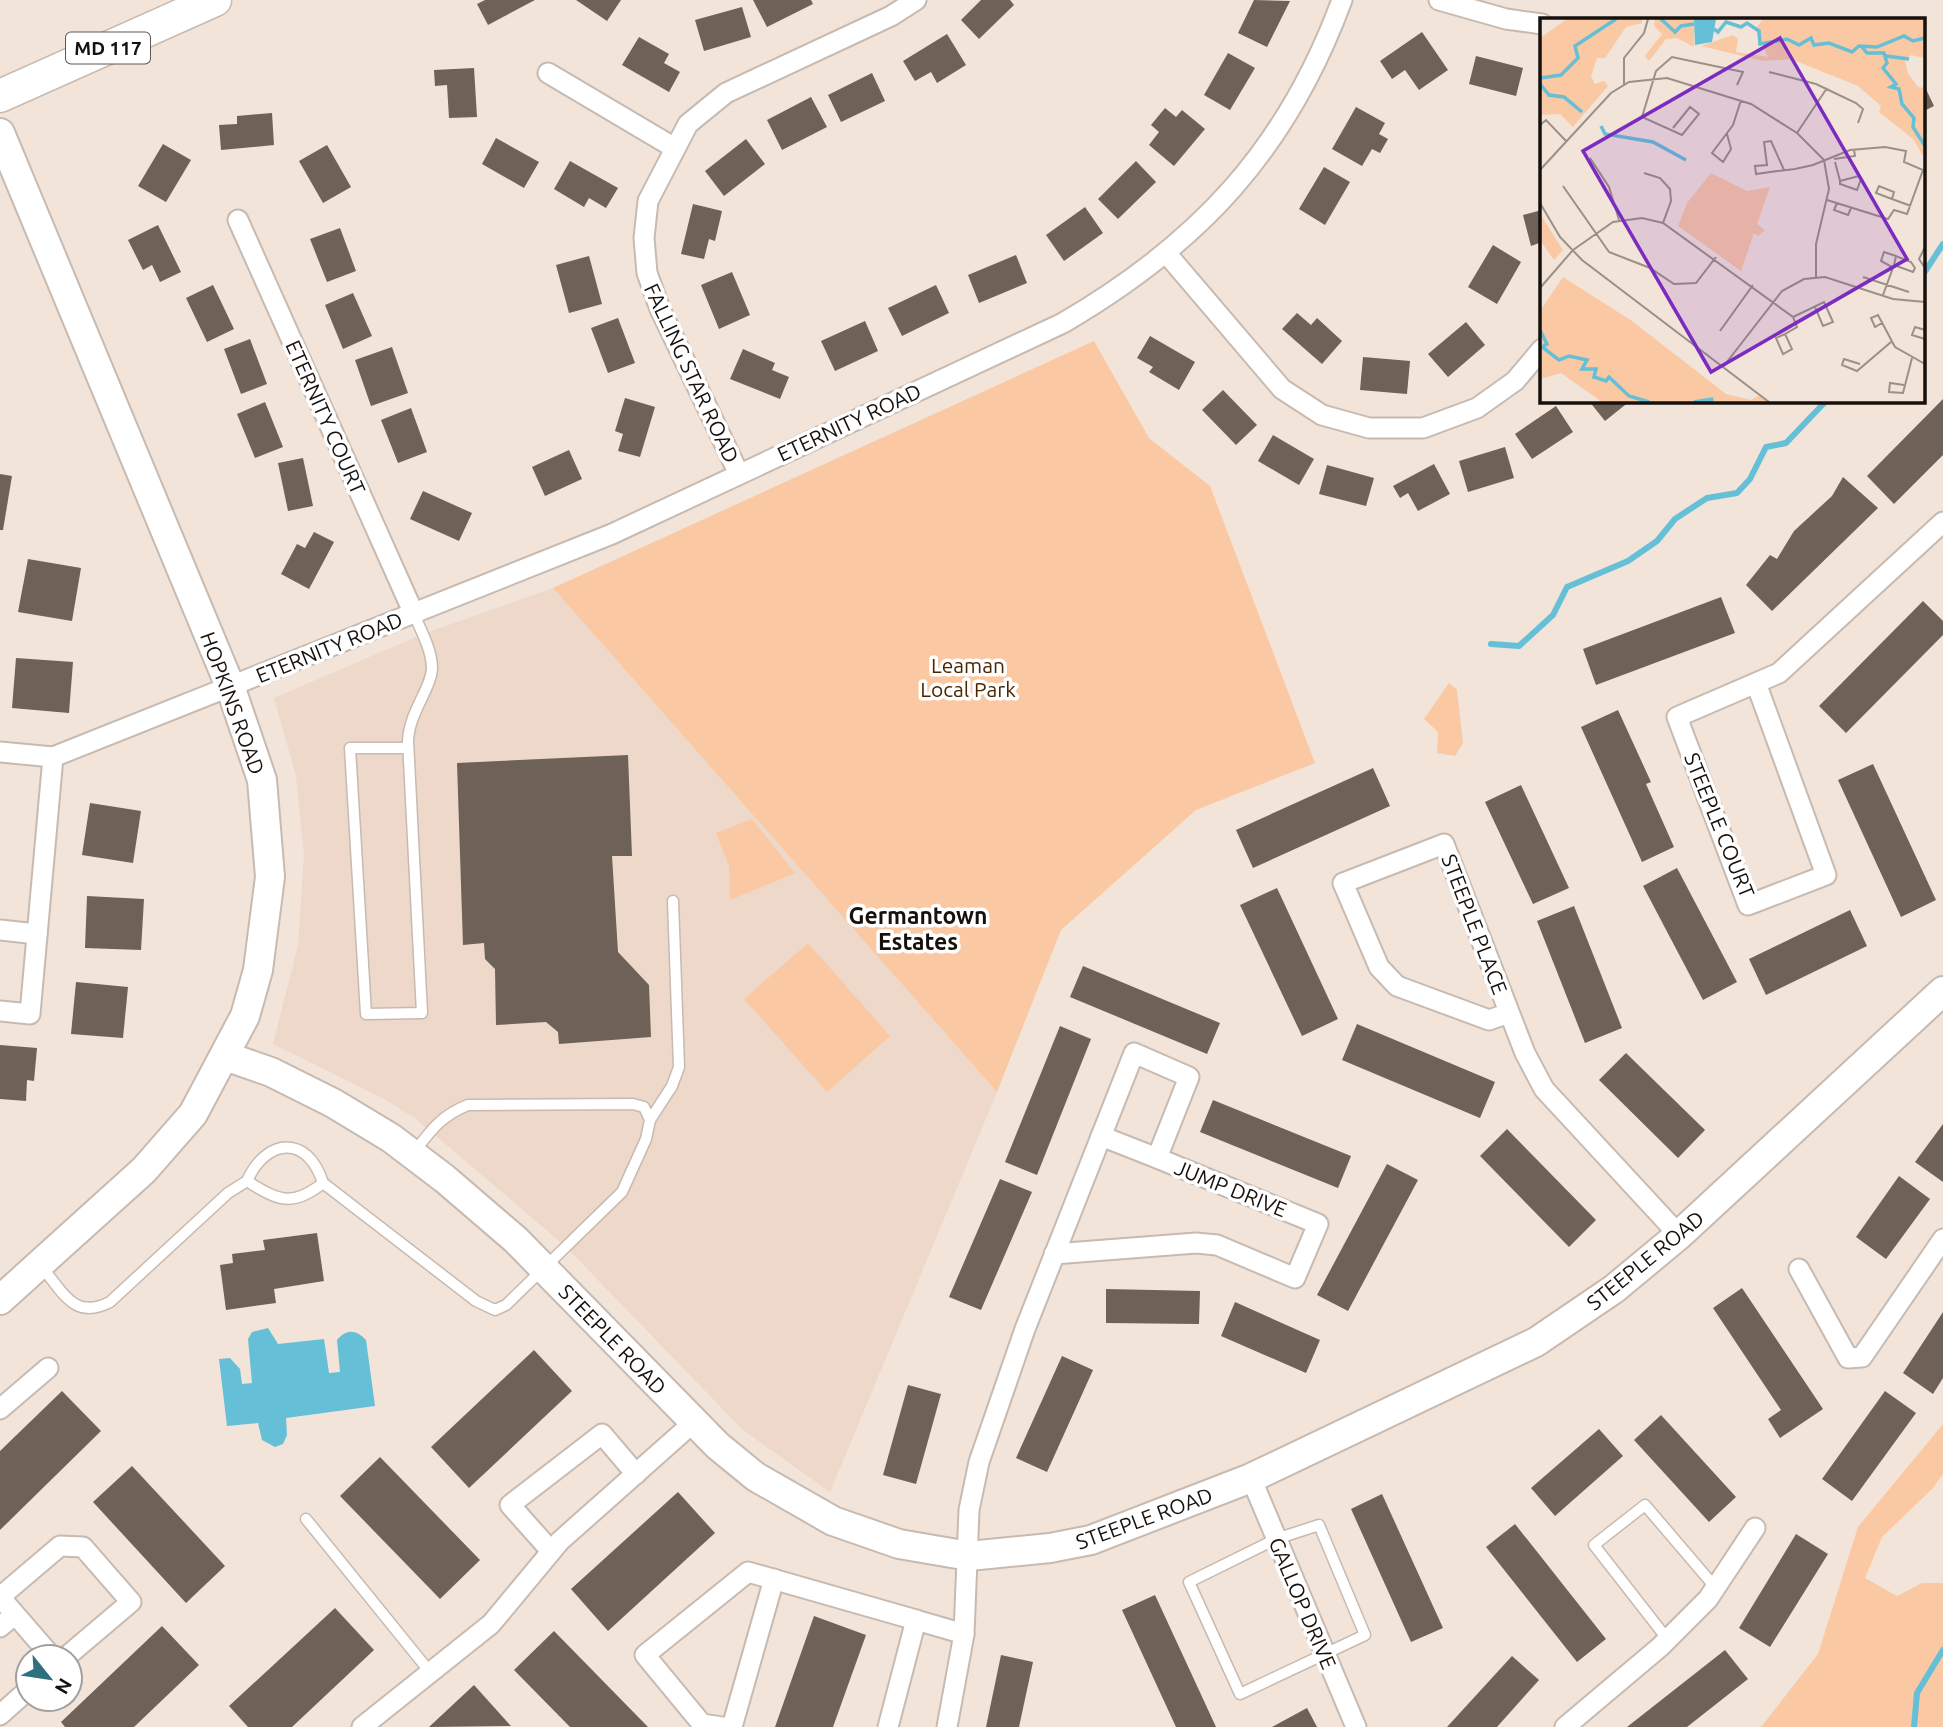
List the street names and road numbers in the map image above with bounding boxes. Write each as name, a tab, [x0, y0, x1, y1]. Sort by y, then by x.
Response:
road number: MD 117	[66, 32, 150, 64]
street label: FALLING STAR ROAD	[640, 280, 744, 466]
street label: ETERNITY COURT	[281, 336, 371, 498]
street label: ETERNITY ROAD	[773, 378, 925, 466]
street label: ETERNITY ROAD	[252, 607, 406, 687]
street label: HOPKINS ROAD	[196, 628, 270, 778]
street label: STEEPLE COURT	[1680, 749, 1760, 901]
street label: STEEPLE PLACE	[1437, 851, 1513, 997]
street label: JUMP DRIVE	[1171, 1155, 1291, 1221]
street label: STEEPLE ROAD	[1582, 1205, 1708, 1315]
street label: STEEPLE ROAD	[554, 1279, 672, 1399]
street label: STEEPLE ROAD	[1072, 1482, 1216, 1554]
street label: GALLOP DRIVE	[1265, 1534, 1341, 1672]

